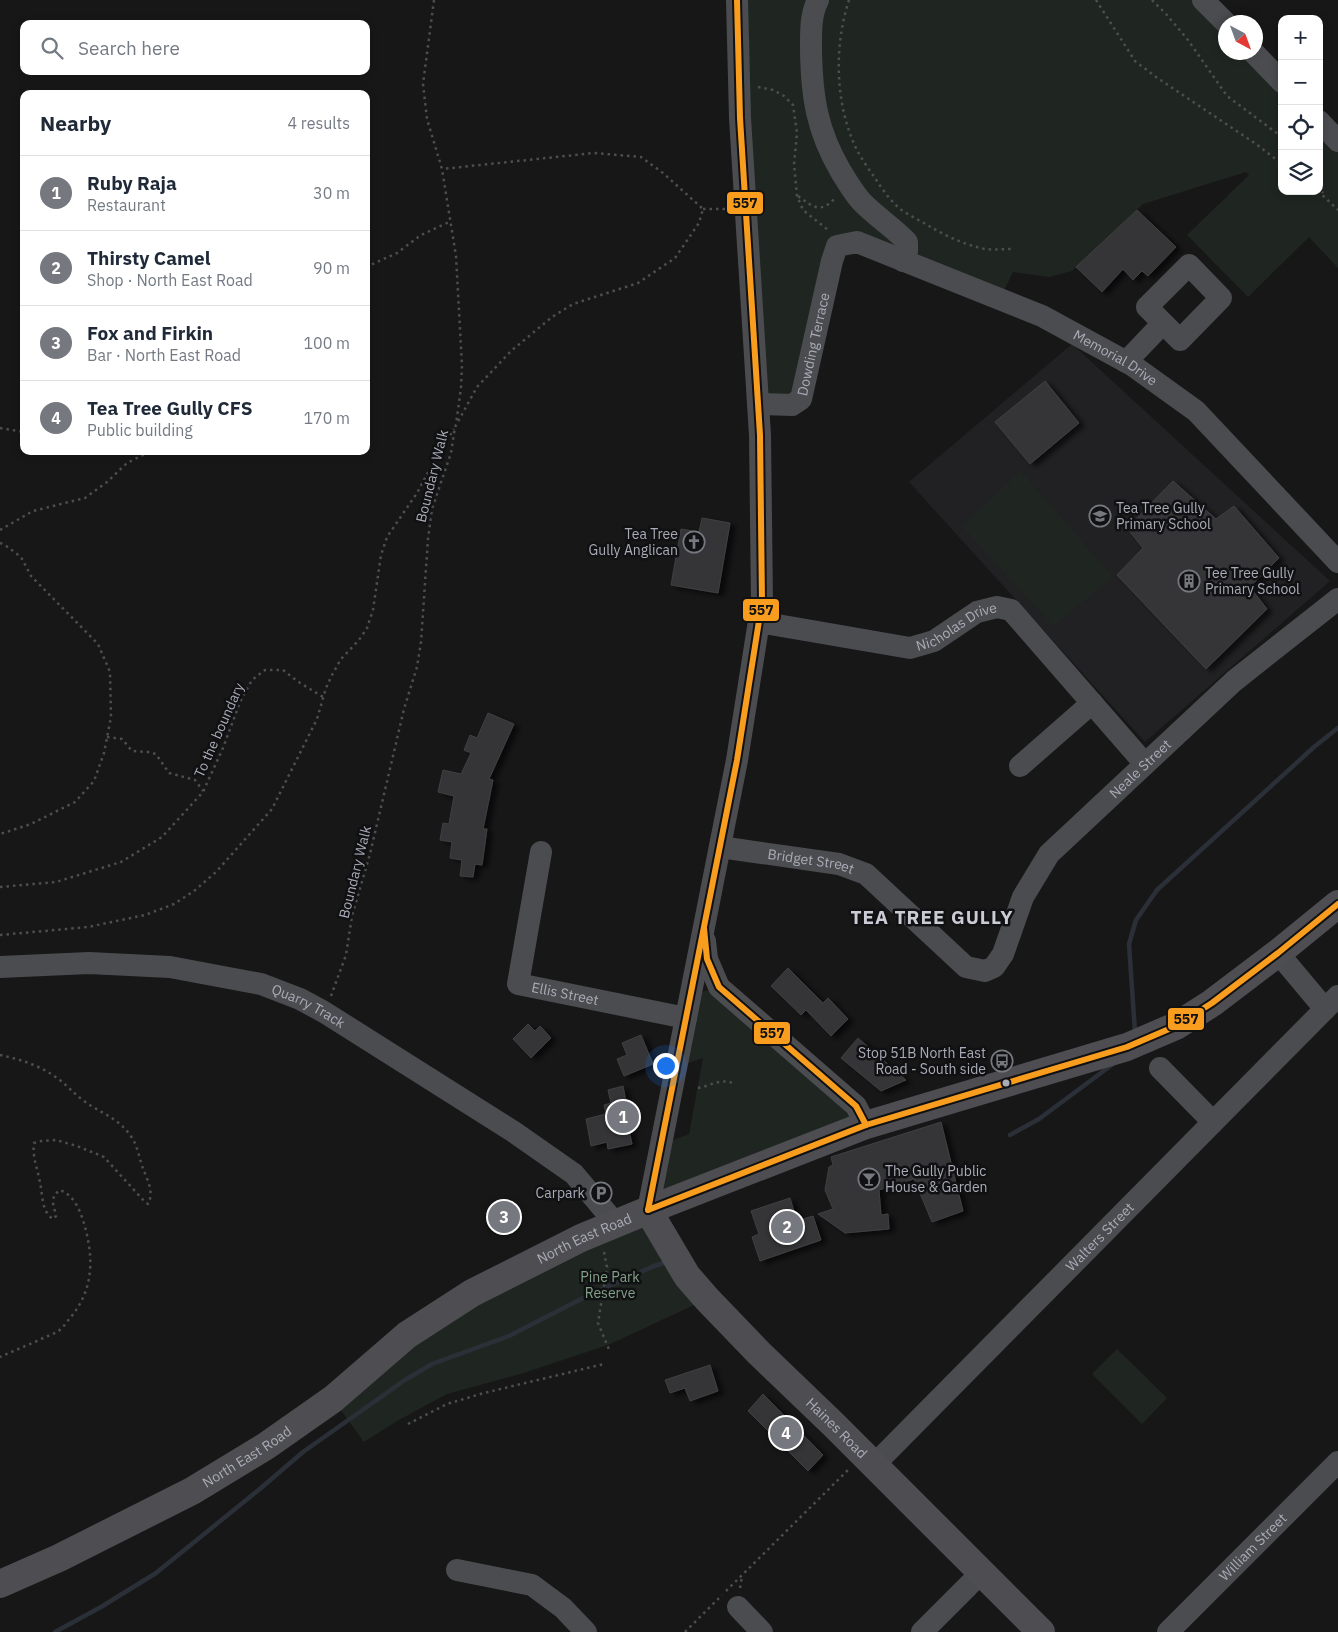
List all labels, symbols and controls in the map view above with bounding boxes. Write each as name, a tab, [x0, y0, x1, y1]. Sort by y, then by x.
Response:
north arrow	[1218, 15, 1263, 60]
map controls	[1278, 15, 1323, 195]
button: +	[1278, 15, 1323, 60]
search box	[20, 20, 370, 75]
icon: search	[38, 34, 66, 62]
text: Search here	[78, 36, 180, 60]
button: −	[1278, 60, 1323, 105]
button: locate	[1278, 105, 1323, 150]
text: Nearby	[40, 109, 111, 137]
text: 4 results	[287, 113, 350, 133]
button: layers	[1278, 150, 1323, 195]
text: Ruby Raja	[87, 171, 177, 195]
text: 1	[51, 183, 61, 203]
text: 30 m	[313, 183, 350, 203]
line badge: 557	[726, 191, 764, 215]
text: 557	[732, 194, 758, 212]
text: Restaurant	[87, 195, 166, 215]
text: Thirsty Camel	[87, 246, 210, 270]
text: 2	[51, 258, 61, 278]
text: 90 m	[313, 258, 350, 278]
text: Shop · North East Road	[87, 270, 253, 290]
street label: Dowding Terrace	[793, 291, 834, 398]
text: Fox and Firkin	[87, 321, 213, 345]
street label: Memorial Drive	[1070, 326, 1161, 390]
text: 3	[51, 333, 61, 353]
text: 100 m	[303, 333, 350, 353]
text: Bar · North East Road	[87, 345, 241, 365]
text: Tea Tree Gully CFS	[87, 396, 253, 420]
text: 4	[51, 408, 61, 428]
text: 170 m	[303, 408, 350, 428]
text: Public building	[87, 420, 193, 440]
street label: Boundary Walk	[412, 427, 452, 524]
place label: Tea Tree Gully Primary School	[1116, 499, 1211, 533]
school or university icon: Tea Tree Gully Primary School	[1088, 504, 1112, 528]
place label: Tea Tree Gully Anglican	[589, 525, 678, 559]
church icon: Tea Tree Gully Anglican	[682, 530, 706, 554]
place label: Tee Tree Gully Primary School	[1205, 564, 1300, 598]
building icon: Tee Tree Gully Primary School	[1177, 569, 1201, 593]
line badge: 557	[742, 598, 780, 622]
street label: Nicholas Drive	[914, 598, 999, 655]
text: 557	[748, 601, 774, 619]
street label: To the boundary	[190, 680, 248, 780]
street label: Neale Street	[1105, 735, 1175, 802]
street label: Boundary Walk	[335, 823, 375, 920]
street label: Bridget Street	[766, 845, 857, 878]
district label: TEA TREE GULLY	[850, 905, 1014, 929]
street label: Ellis Street	[530, 978, 600, 1009]
street label: Quarry Track	[269, 980, 349, 1032]
line badge: 557	[1167, 1007, 1205, 1031]
text: 557	[1173, 1010, 1199, 1028]
line badge: 557	[753, 1021, 791, 1045]
text: 557	[759, 1024, 785, 1042]
place label: Stop 51B North East Road - South side	[858, 1044, 986, 1078]
bus stop icon: Stop 51B North East Road - South side	[990, 1049, 1014, 1073]
your location	[653, 1053, 679, 1079]
unlabelled marker	[1001, 1078, 1011, 1088]
pin: 1	[607, 1098, 639, 1136]
place label: The Gully Public House & Garden	[885, 1162, 988, 1196]
bar icon: The Gully Public House & Garden	[857, 1167, 881, 1191]
parking icon: Carpark	[589, 1181, 613, 1205]
place label: Carpark	[536, 1184, 586, 1202]
pin: 3	[488, 1198, 520, 1236]
street label: Walters Street	[1062, 1198, 1138, 1275]
pin: 2	[771, 1208, 803, 1246]
street label: North East Road	[534, 1209, 634, 1268]
park label: Pine Park Reserve	[580, 1268, 640, 1302]
street label: Haines Road	[802, 1394, 871, 1462]
pin: 4	[770, 1414, 802, 1452]
street label: North East Road	[199, 1422, 295, 1492]
street label: William Street	[1215, 1509, 1291, 1585]

